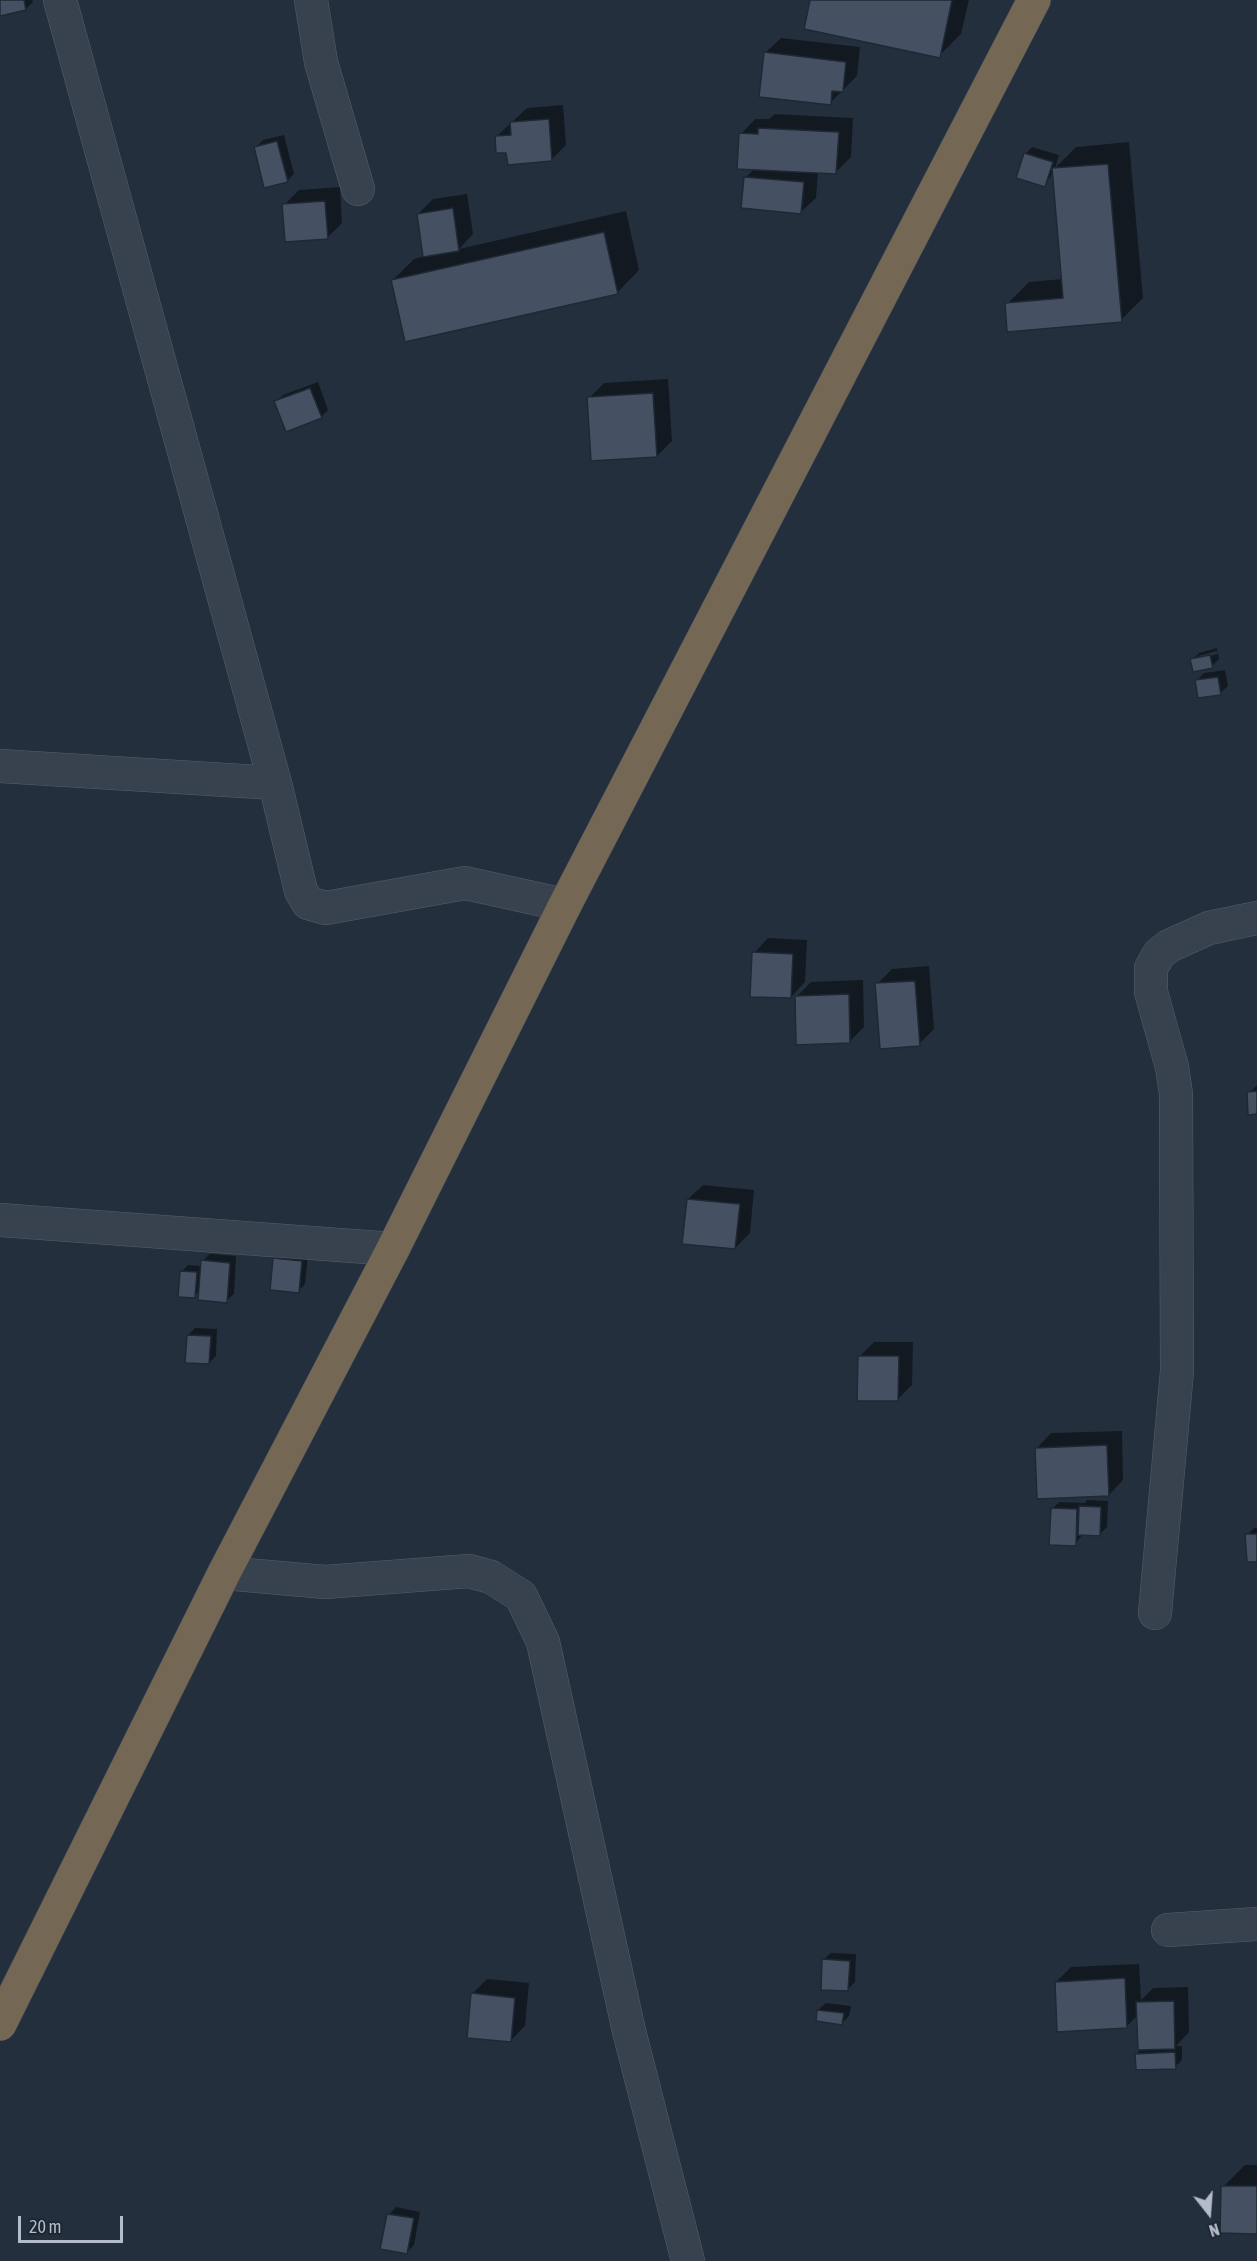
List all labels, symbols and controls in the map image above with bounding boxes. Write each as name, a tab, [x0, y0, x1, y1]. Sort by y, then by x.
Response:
north arrow	[1179, 2183, 1239, 2243]
scale bar	[21, 2204, 126, 2242]
text: 20 m	[29, 2216, 61, 2237]
text: N	[1207, 2220, 1221, 2240]

